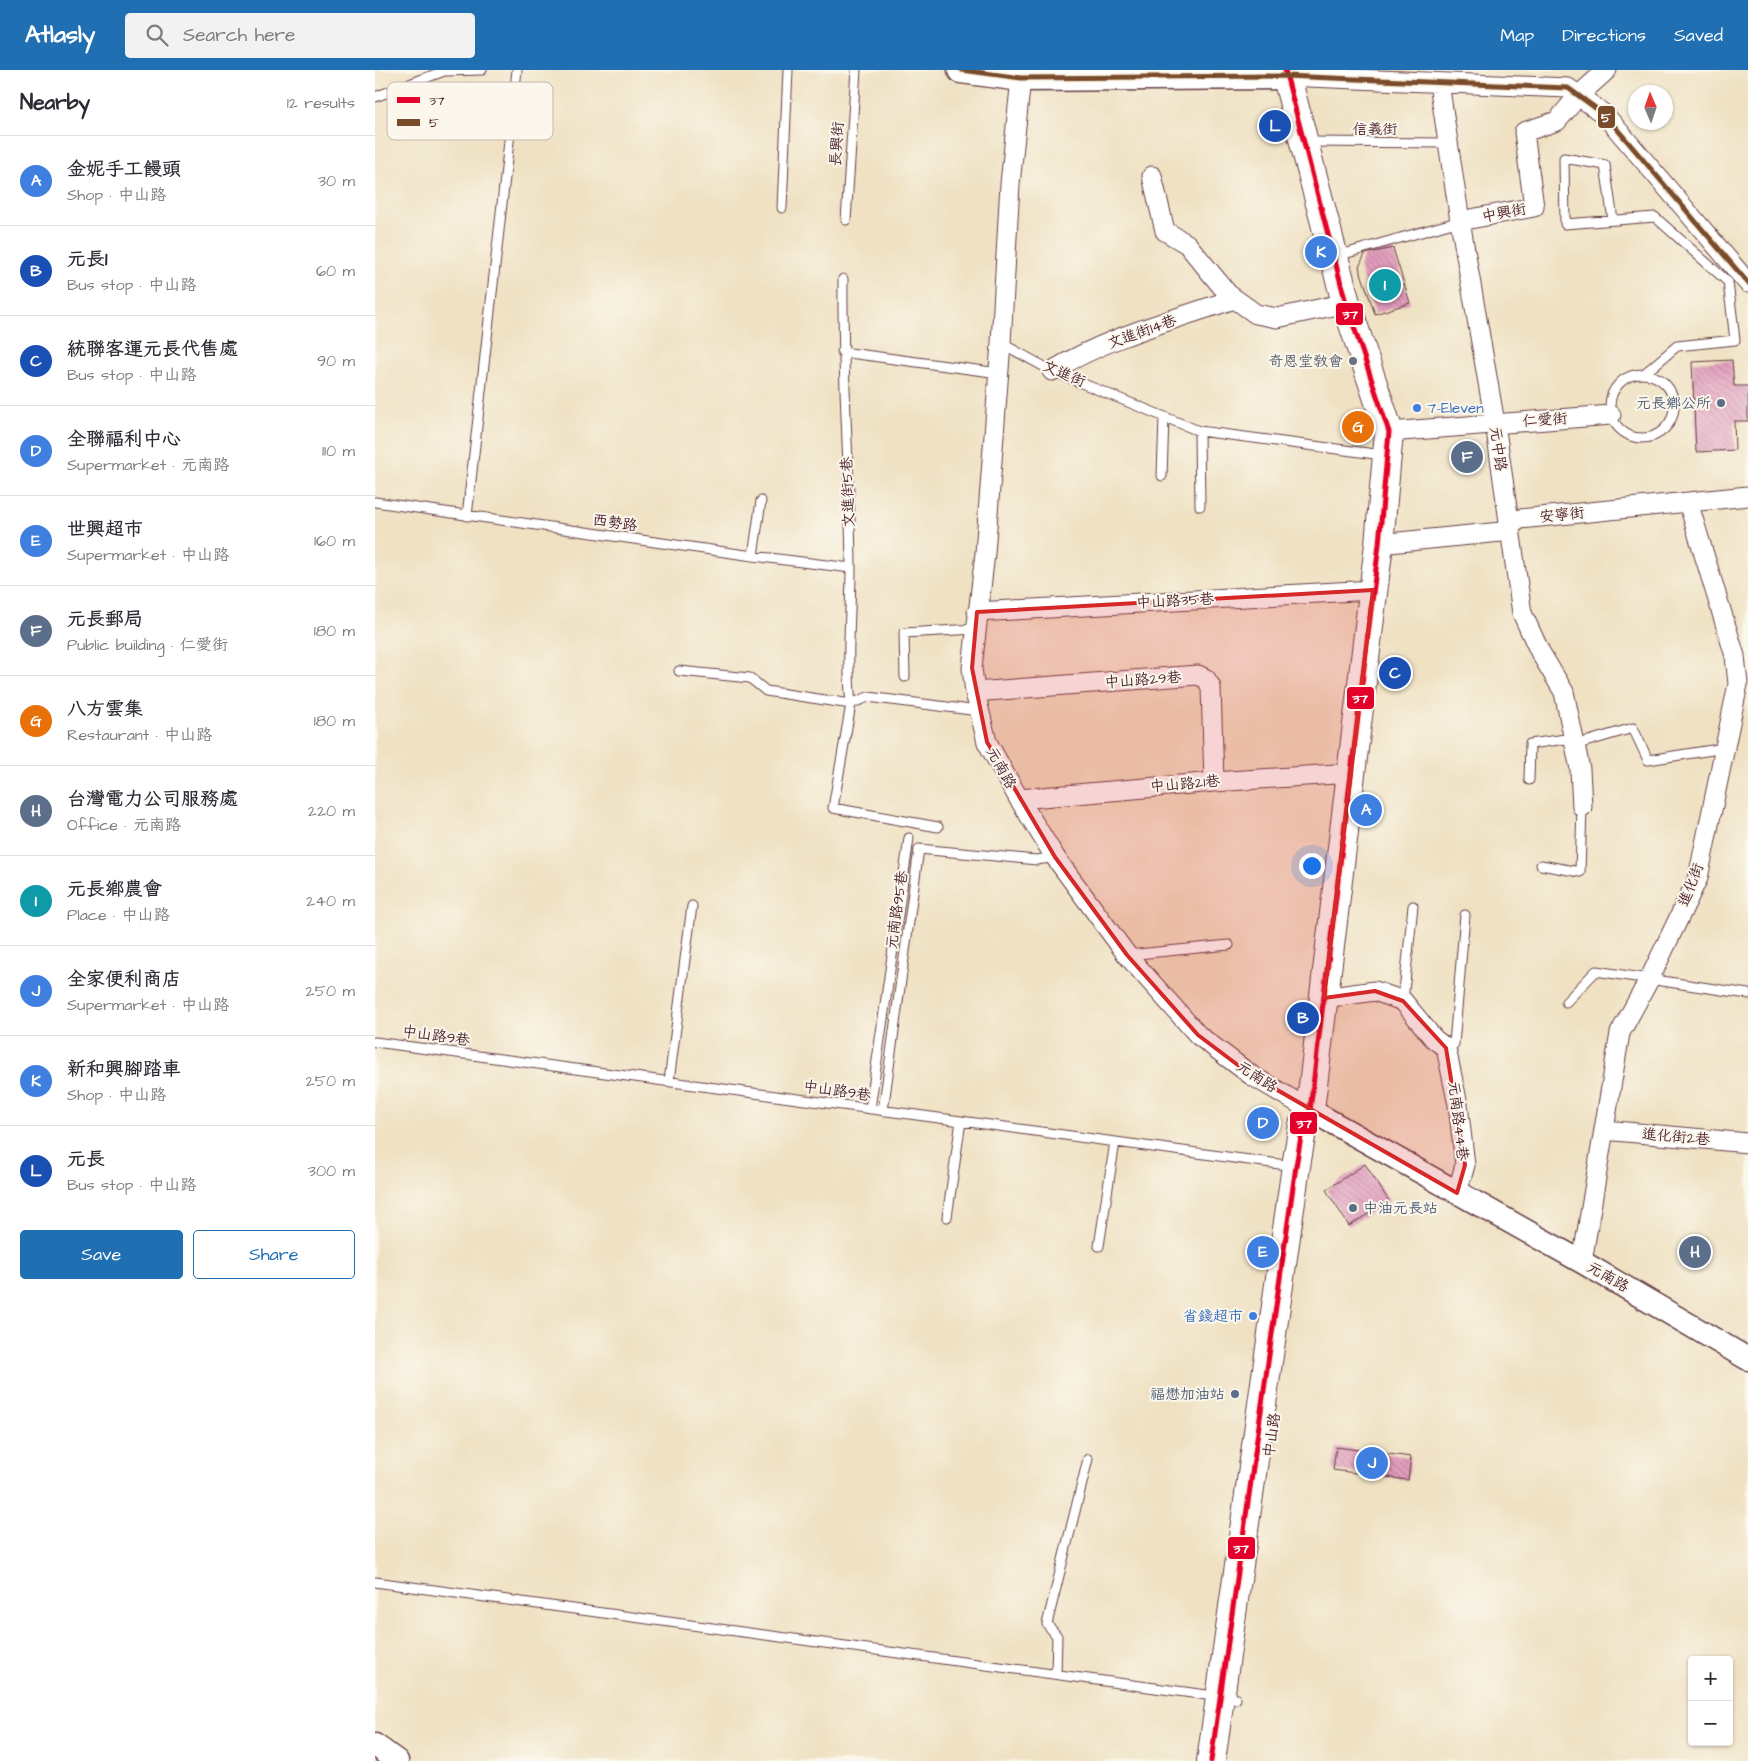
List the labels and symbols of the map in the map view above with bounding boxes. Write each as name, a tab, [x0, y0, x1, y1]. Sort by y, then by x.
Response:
legend	[387, 82, 553, 140]
north arrow	[1628, 85, 1673, 130]
text: 37	[429, 91, 445, 111]
line badge: 5	[1597, 105, 1616, 129]
pin: L	[1259, 107, 1291, 145]
text: 5	[1601, 108, 1612, 128]
text: 5	[429, 113, 439, 133]
street label: 信義街	[1352, 119, 1398, 140]
street label: 長興街	[825, 121, 849, 167]
street label: 中興街	[1480, 198, 1528, 228]
pin: K	[1305, 233, 1337, 271]
pin: I	[1369, 266, 1401, 304]
line badge: 37	[1335, 302, 1364, 326]
text: 37	[1341, 305, 1358, 325]
street label: 文進街14巷	[1105, 310, 1179, 354]
place label: 奇恩堂教會	[1268, 351, 1343, 372]
marker: 奇恩堂教會	[1347, 355, 1359, 367]
street label: 文進街	[1039, 356, 1089, 392]
place label: 元長鄉公所	[1636, 393, 1711, 414]
marker: 元長鄉公所	[1715, 397, 1727, 409]
place label: 7-Eleven	[1427, 398, 1484, 419]
marker: 7-Eleven	[1411, 402, 1423, 414]
pin: G	[1342, 408, 1374, 446]
street label: 仁愛街	[1522, 408, 1568, 432]
street label: 元中路	[1484, 425, 1512, 473]
pin: F	[1451, 438, 1483, 476]
street label: 文進街5巷	[836, 456, 860, 528]
street label: 安寧街	[1539, 502, 1585, 528]
street label: 西勢路	[591, 509, 639, 537]
street label: 中山路35巷	[1135, 588, 1215, 614]
pin: C	[1379, 654, 1411, 692]
street label: 中山路29巷	[1104, 667, 1182, 693]
line badge: 37	[1346, 686, 1375, 710]
text: 37	[1351, 689, 1368, 709]
street label: 元南路	[981, 743, 1021, 793]
street label: 中山路21巷	[1149, 770, 1221, 798]
pin: A	[1350, 791, 1382, 829]
your location	[1299, 853, 1325, 879]
street label: 進化街	[1673, 860, 1709, 910]
street label: 元南路95巷	[881, 869, 913, 951]
pin: B	[1287, 999, 1319, 1037]
street label: 中山路9巷	[401, 1021, 471, 1051]
street label: 元南路	[1232, 1056, 1282, 1098]
street label: 中山路9巷	[802, 1076, 872, 1106]
street label: 元南路44巷	[1443, 1080, 1473, 1162]
pin: D	[1247, 1104, 1279, 1142]
line badge: 37	[1289, 1111, 1318, 1135]
text: 37	[1295, 1114, 1312, 1134]
street label: 進化街2巷	[1641, 1124, 1711, 1150]
place label: 中油元長站	[1363, 1198, 1438, 1219]
marker: 中油元長站	[1347, 1202, 1359, 1214]
pin: E	[1247, 1233, 1279, 1271]
pin: H	[1679, 1233, 1711, 1271]
street label: 元南路	[1583, 1257, 1633, 1297]
place label: 省錢超市	[1183, 1306, 1243, 1327]
marker: 省錢超市	[1247, 1310, 1259, 1322]
place label: 福懋加油站	[1150, 1384, 1225, 1405]
marker: 福懋加油站	[1229, 1388, 1241, 1400]
street label: 中山路	[1258, 1411, 1286, 1459]
pin: J	[1356, 1444, 1388, 1482]
line badge: 37	[1227, 1536, 1256, 1560]
text: 37	[1232, 1539, 1249, 1559]

